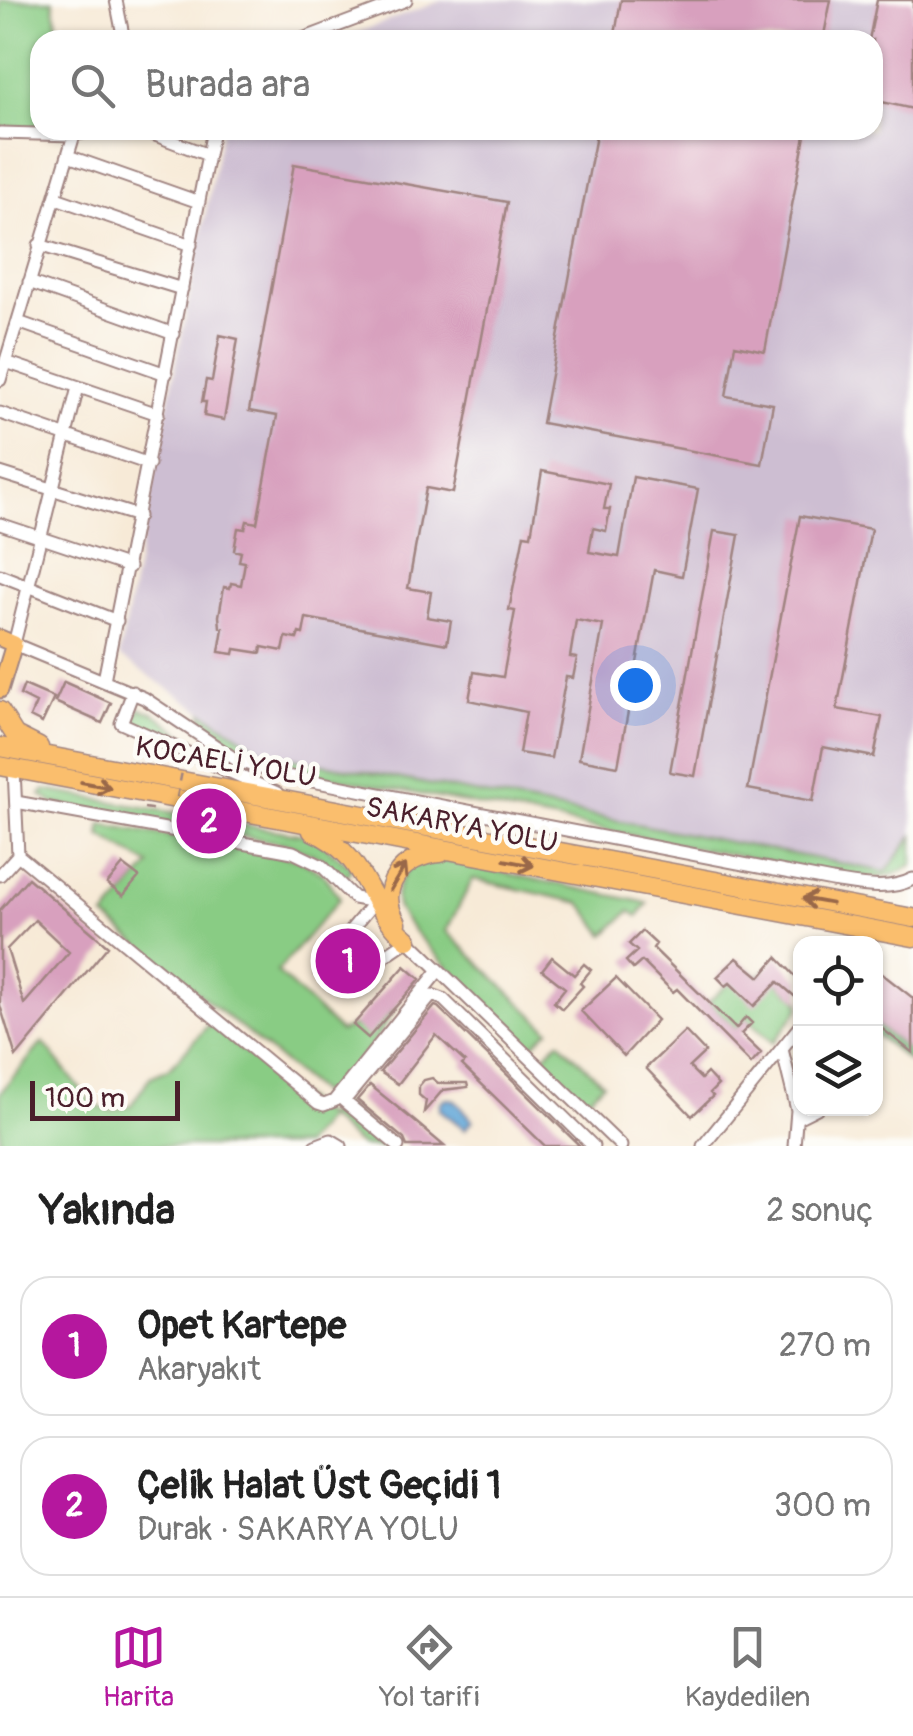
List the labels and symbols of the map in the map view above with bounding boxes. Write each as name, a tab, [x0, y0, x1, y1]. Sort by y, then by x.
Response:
your location	[610, 660, 661, 711]
street label: KOCAELİ YOLU	[133, 729, 319, 796]
one-way arrow	[79, 776, 111, 795]
pin: 2	[176, 784, 242, 858]
street label: SAKARYA YOLU	[363, 790, 561, 861]
one-way arrow	[502, 854, 534, 873]
one-way arrow	[389, 863, 409, 892]
one-way arrow	[802, 890, 834, 909]
pin: 1	[316, 924, 380, 998]
scale bar	[30, 1076, 180, 1120]

